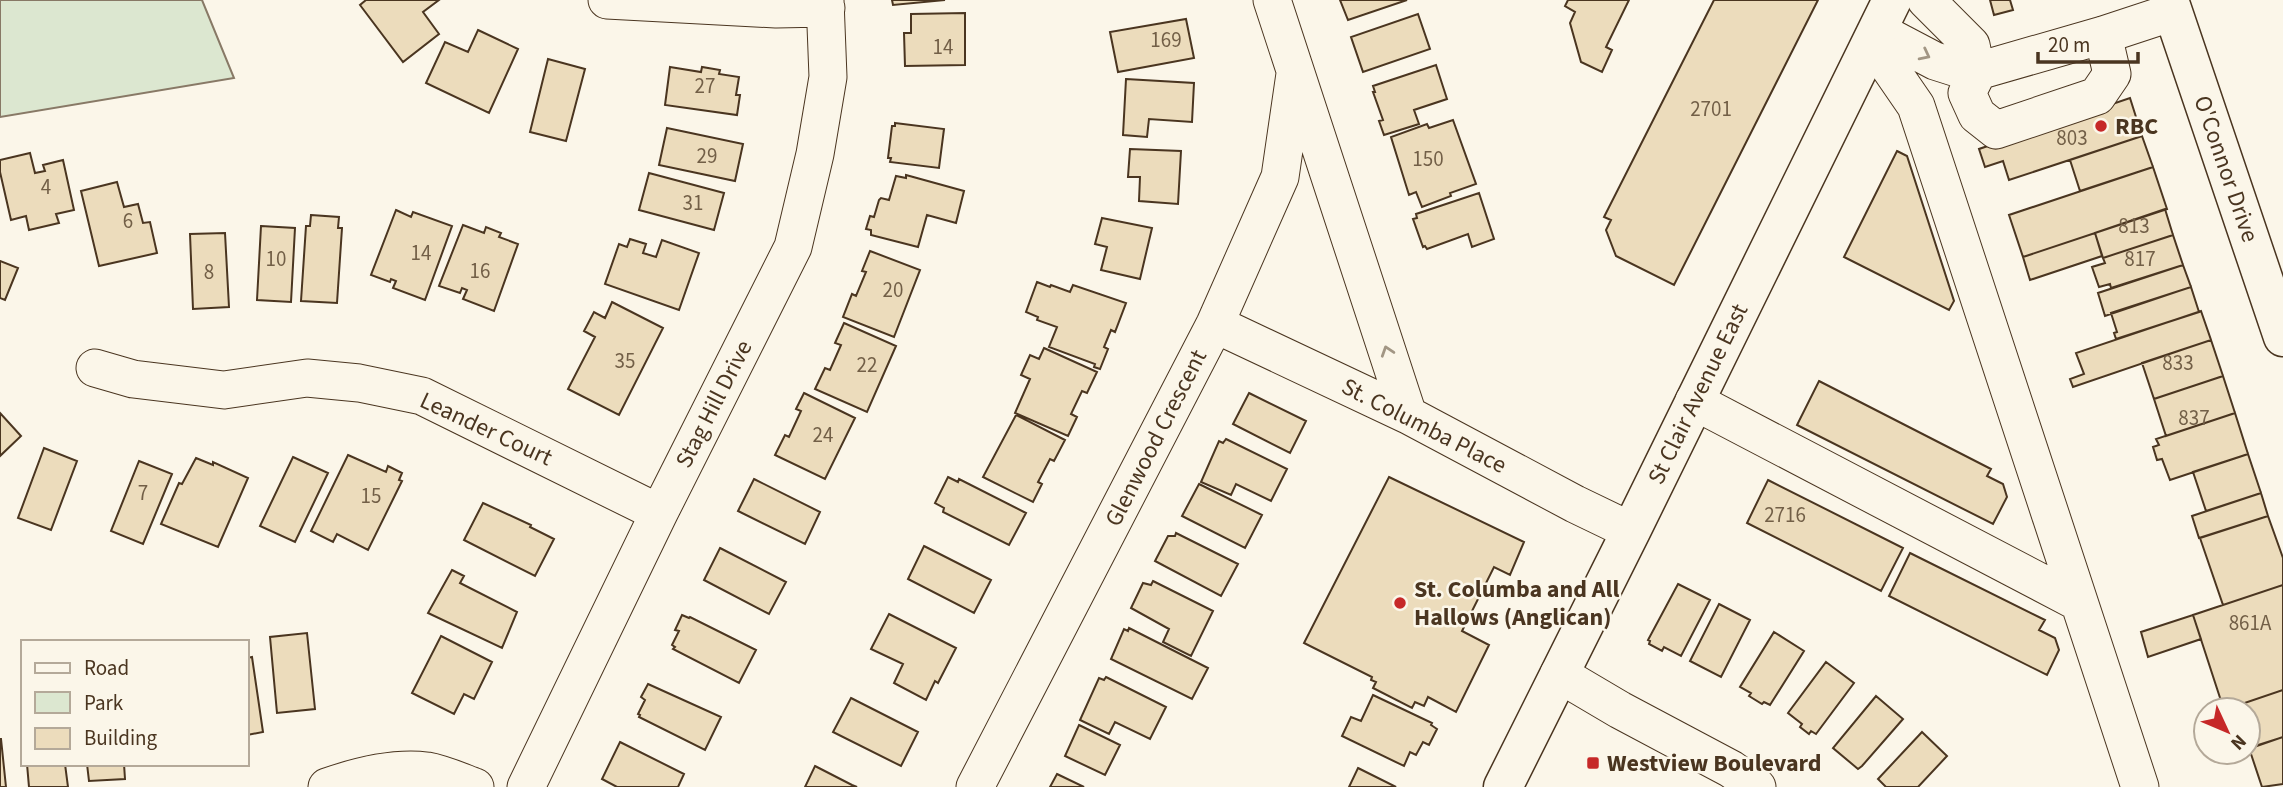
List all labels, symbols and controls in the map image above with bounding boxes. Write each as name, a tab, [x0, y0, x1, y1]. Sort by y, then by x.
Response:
scale bar	[2038, 21, 2138, 65]
house number: 169	[1150, 25, 1182, 55]
text: 20 m	[2048, 30, 2090, 60]
house number: 14	[933, 32, 953, 62]
one-way arrow	[1917, 47, 1930, 61]
house number: 27	[695, 71, 715, 101]
street label: O'Connor Drive	[2185, 91, 2267, 247]
house number: 2701	[1690, 94, 1732, 124]
place label: RBC	[2115, 109, 2158, 144]
marker: RBC	[2093, 118, 2109, 134]
house number: 803	[2056, 123, 2088, 153]
house number: 29	[697, 141, 717, 171]
house number: 150	[1412, 144, 1444, 174]
house number: 4	[41, 172, 51, 202]
house number: 31	[683, 188, 703, 218]
house number: 6	[123, 206, 133, 236]
house number: 813	[2118, 211, 2150, 241]
house number: 14	[411, 238, 431, 268]
house number: 10	[266, 244, 286, 274]
house number: 817	[2124, 244, 2156, 274]
house number: 16	[470, 256, 490, 286]
house number: 8	[204, 257, 214, 287]
house number: 20	[883, 275, 903, 305]
street label: St Clair Avenue East	[1639, 298, 1757, 490]
street label: Stag Hill Drive	[667, 334, 761, 474]
street label: Glenwood Crescent	[1096, 343, 1216, 533]
one-way arrow	[1381, 345, 1395, 357]
house number: 35	[615, 346, 635, 376]
house number: 833	[2162, 348, 2194, 378]
house number: 22	[857, 350, 877, 380]
street label: St. Columba Place	[1335, 369, 1513, 483]
street label: Leander Court	[414, 383, 558, 475]
house number: 837	[2178, 403, 2210, 433]
house number: 24	[813, 420, 833, 450]
house number: 7	[138, 478, 148, 508]
house number: 15	[361, 481, 381, 511]
house number: 2716	[1764, 500, 1806, 530]
place label: St. Columba and All Hallows (Anglican)	[1414, 572, 1619, 635]
marker: St. Columba and All Hallows (Anglican)	[1392, 595, 1408, 611]
house number: 861A	[2229, 608, 2272, 638]
legend	[21, 640, 248, 766]
text: Road	[84, 653, 129, 683]
text: Park	[84, 688, 124, 718]
north arrow	[2192, 696, 2262, 766]
text: Building	[84, 723, 158, 753]
text: N	[2224, 728, 2252, 756]
place label: Westview Boulevard	[1607, 746, 1822, 781]
marker: Westview Boulevard	[1585, 755, 1601, 771]

